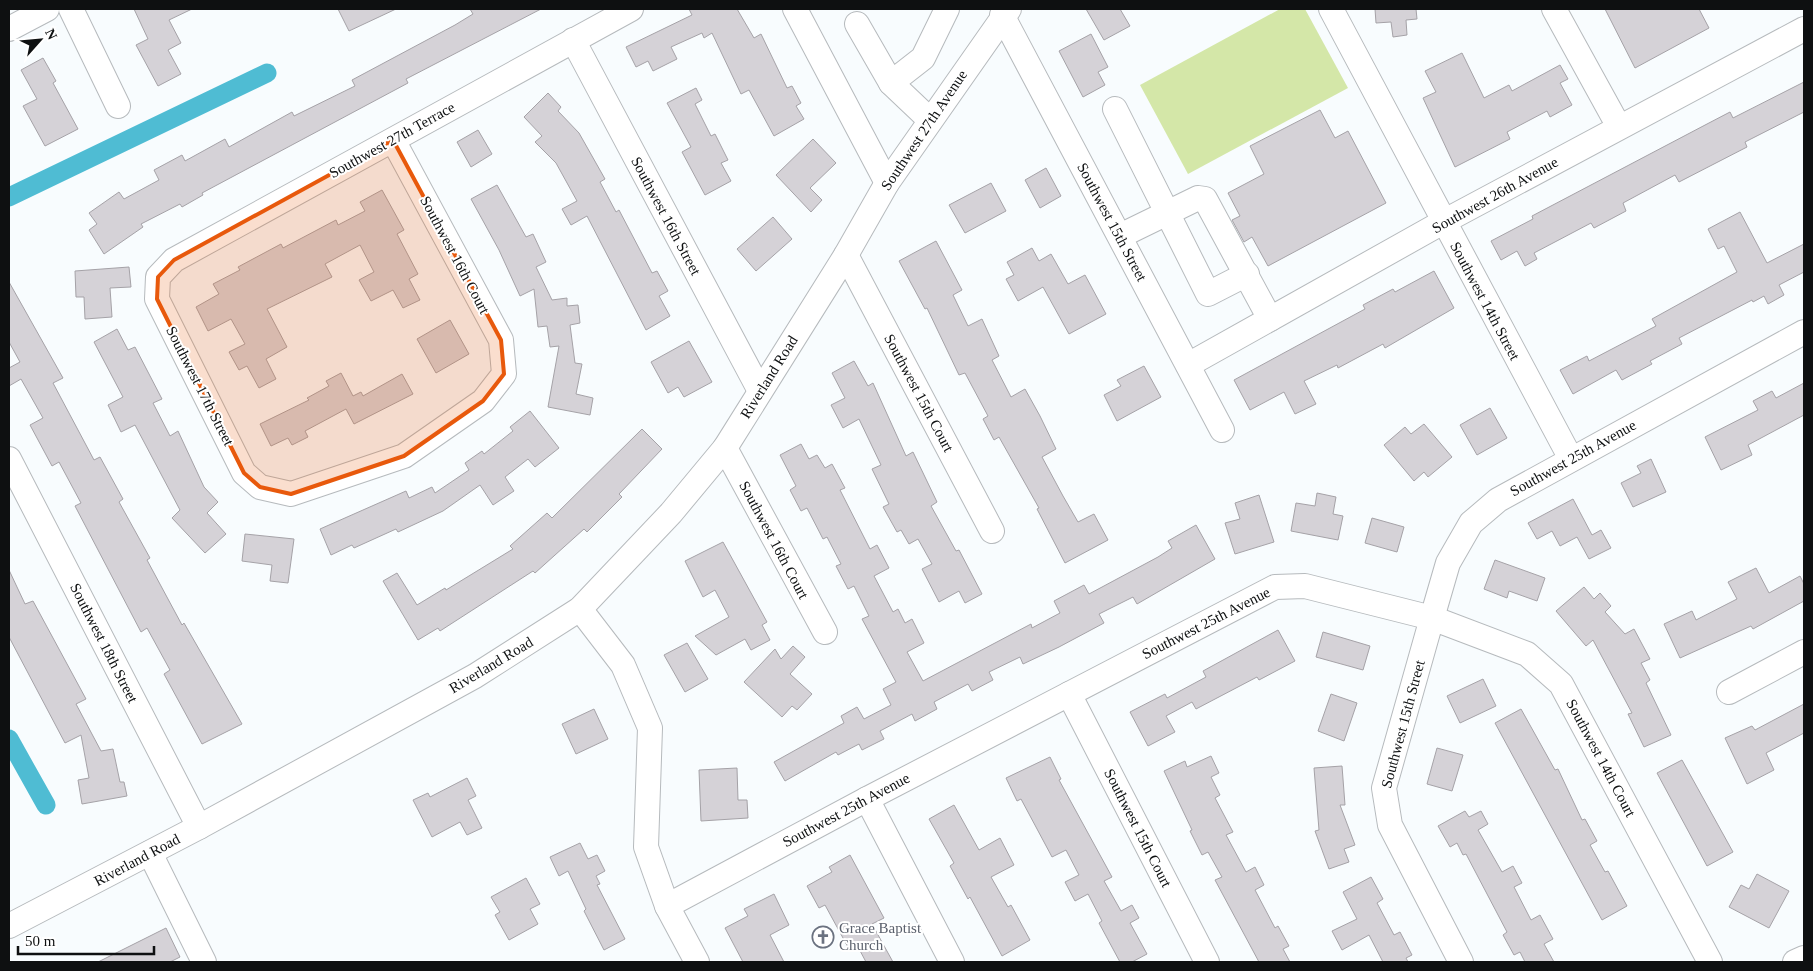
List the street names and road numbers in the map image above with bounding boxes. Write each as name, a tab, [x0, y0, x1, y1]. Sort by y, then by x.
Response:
street label: Southwest 27th Avenue	[878, 67, 970, 193]
street label: Southwest 27th Terrace	[326, 99, 458, 181]
street label: Southwest 16th Street	[628, 154, 704, 279]
street label: Southwest 26th Avenue	[1429, 154, 1561, 236]
street label: Southwest 15th Street	[1074, 160, 1150, 285]
street label: Southwest 16th Court	[417, 193, 493, 317]
street label: Southwest 14th Street	[1447, 239, 1523, 364]
street label: Southwest 17th Street	[163, 324, 237, 449]
street label: Southwest 15th Court	[881, 331, 957, 455]
street label: Riverland Road	[737, 332, 801, 421]
street label: Southwest 25th Avenue	[1507, 417, 1639, 499]
street label: Southwest 16th Court	[736, 478, 812, 602]
street label: Southwest 18th Street	[67, 581, 141, 706]
street label: Southwest 25th Avenue	[1139, 584, 1273, 662]
street label: Riverland Road	[446, 634, 536, 696]
street label: Southwest 15th Street	[1378, 658, 1428, 790]
street label: Southwest 14th Court	[1563, 696, 1639, 820]
street label: Southwest 15th Court	[1101, 766, 1175, 891]
street label: Southwest 25th Avenue	[780, 770, 912, 850]
street label: Riverland Road	[91, 831, 183, 889]

